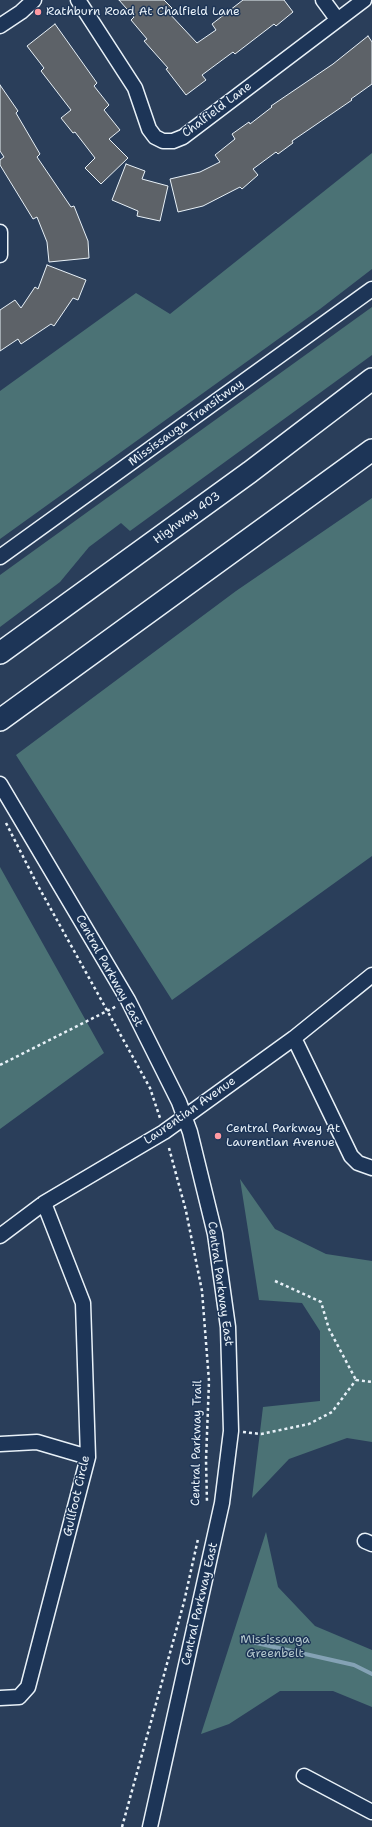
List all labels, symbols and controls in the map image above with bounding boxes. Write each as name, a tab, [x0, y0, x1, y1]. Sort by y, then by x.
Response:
place label: Rathburn Road At Chalfield Lane	[46, 5, 240, 19]
marker: Rathburn Road At Chalfield Lane	[33, 7, 43, 17]
street label: Chalfield Lane	[179, 79, 255, 141]
street label: Mississauga Transitway	[126, 377, 246, 469]
street label: Highway 403	[151, 489, 223, 547]
street label: Central Parkway East	[72, 912, 146, 1030]
street label: Laurentian Avenue	[141, 1074, 239, 1148]
place label: Central Parkway At Laurentian Avenue	[226, 1122, 340, 1150]
marker: Central Parkway At Laurentian Avenue	[213, 1131, 223, 1141]
street label: Central Parkway East	[204, 1221, 236, 1347]
street label: Central Parkway Trail	[189, 1380, 205, 1506]
street label: Gullfoot Circle	[61, 1454, 93, 1538]
street label: Central Parkway East	[179, 1541, 221, 1667]
park label: Mississauga Greenbelt	[240, 1633, 310, 1661]

